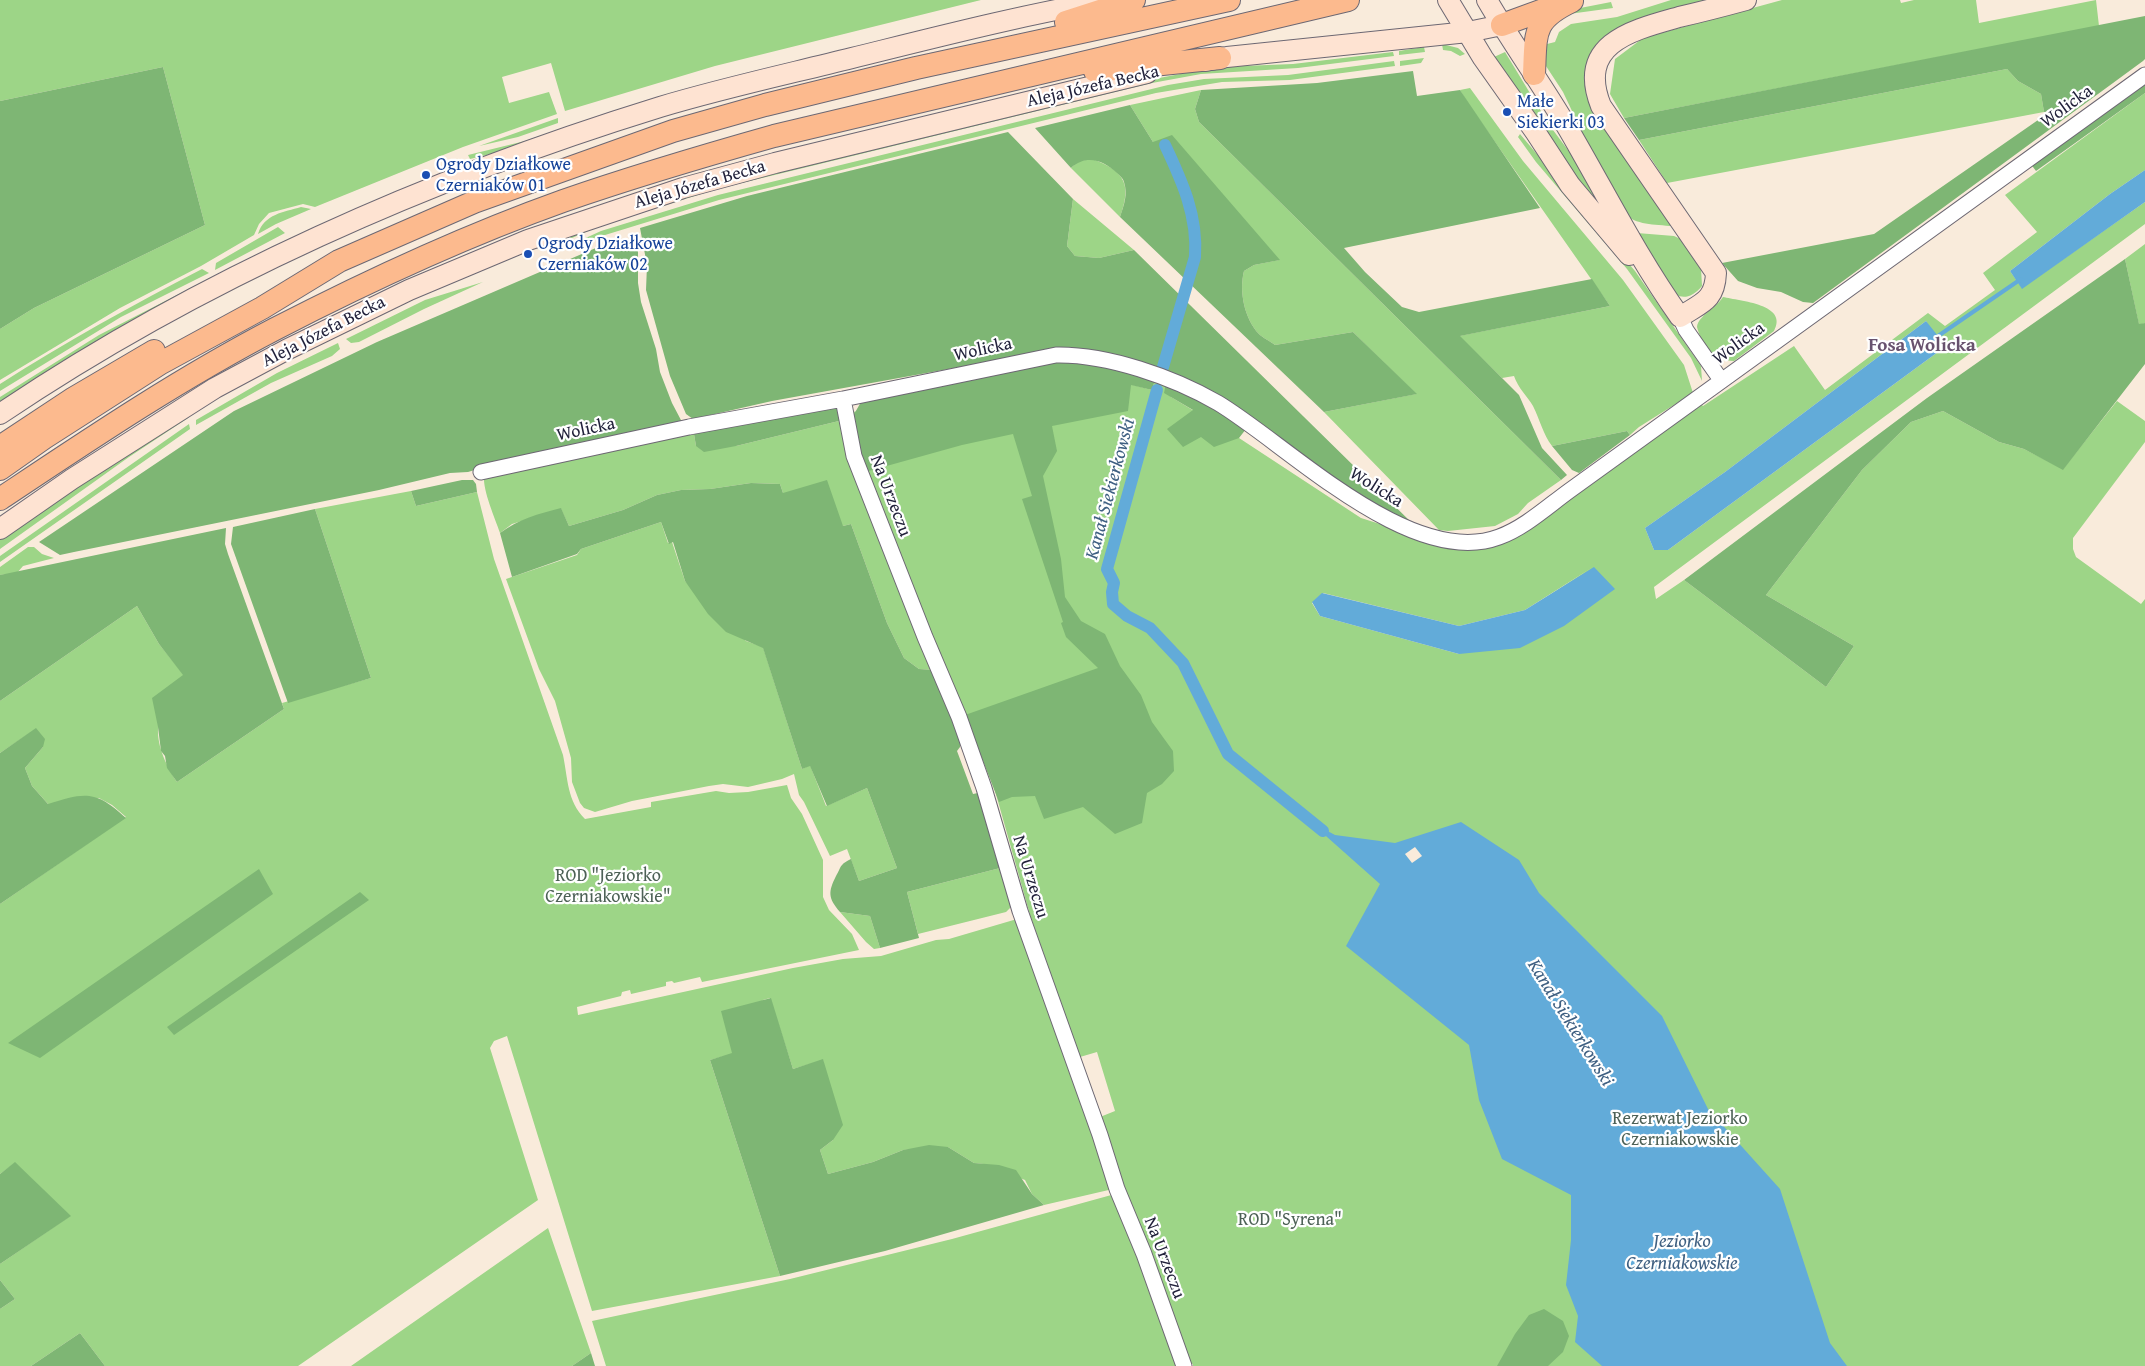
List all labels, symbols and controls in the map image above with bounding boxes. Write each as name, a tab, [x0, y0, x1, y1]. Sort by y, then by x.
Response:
street label: Aleja Józefa Becka	[1025, 61, 1161, 113]
street label: Wolicka	[2037, 81, 2097, 133]
place label: Małe Siekierki 03	[1517, 91, 1605, 134]
marker: Małe Siekierki 03	[1501, 106, 1513, 118]
place label: Ogrody Działkowe Czerniaków 01	[436, 154, 571, 196]
street label: Aleja Józefa Becka	[632, 156, 768, 214]
marker: Ogrody Działkowe Czerniaków 01	[420, 169, 432, 181]
place label: Ogrody Działkowe Czerniaków 02	[538, 233, 673, 276]
marker: Ogrody Działkowe Czerniaków 02	[522, 248, 534, 260]
street label: Aleja Józefa Becka	[259, 292, 389, 372]
street label: Wolicka	[1709, 318, 1769, 370]
street label: Wolicka	[952, 333, 1014, 367]
district label: Fosa Wolicka	[1868, 335, 1976, 357]
street label: Wolicka	[555, 413, 617, 447]
water label: Kanał Siekierkowski	[1081, 416, 1141, 562]
street label: Na Urzeczu	[865, 452, 915, 540]
street label: Wolicka	[1345, 463, 1407, 513]
street label: Na Urzeczu	[1007, 833, 1053, 921]
park label: ROD "Jeziorko Czerniakowskie"	[545, 865, 671, 908]
water label: Kanał Siekierkowski	[1522, 955, 1618, 1091]
park label: Rezerwat Jeziorko Czerniakowskie	[1612, 1108, 1748, 1150]
park label: ROD "Syrena"	[1238, 1209, 1342, 1231]
street label: Na Urzeczu	[1139, 1214, 1189, 1302]
water label: Jeziorko Czerniakowskie	[1626, 1231, 1738, 1275]

